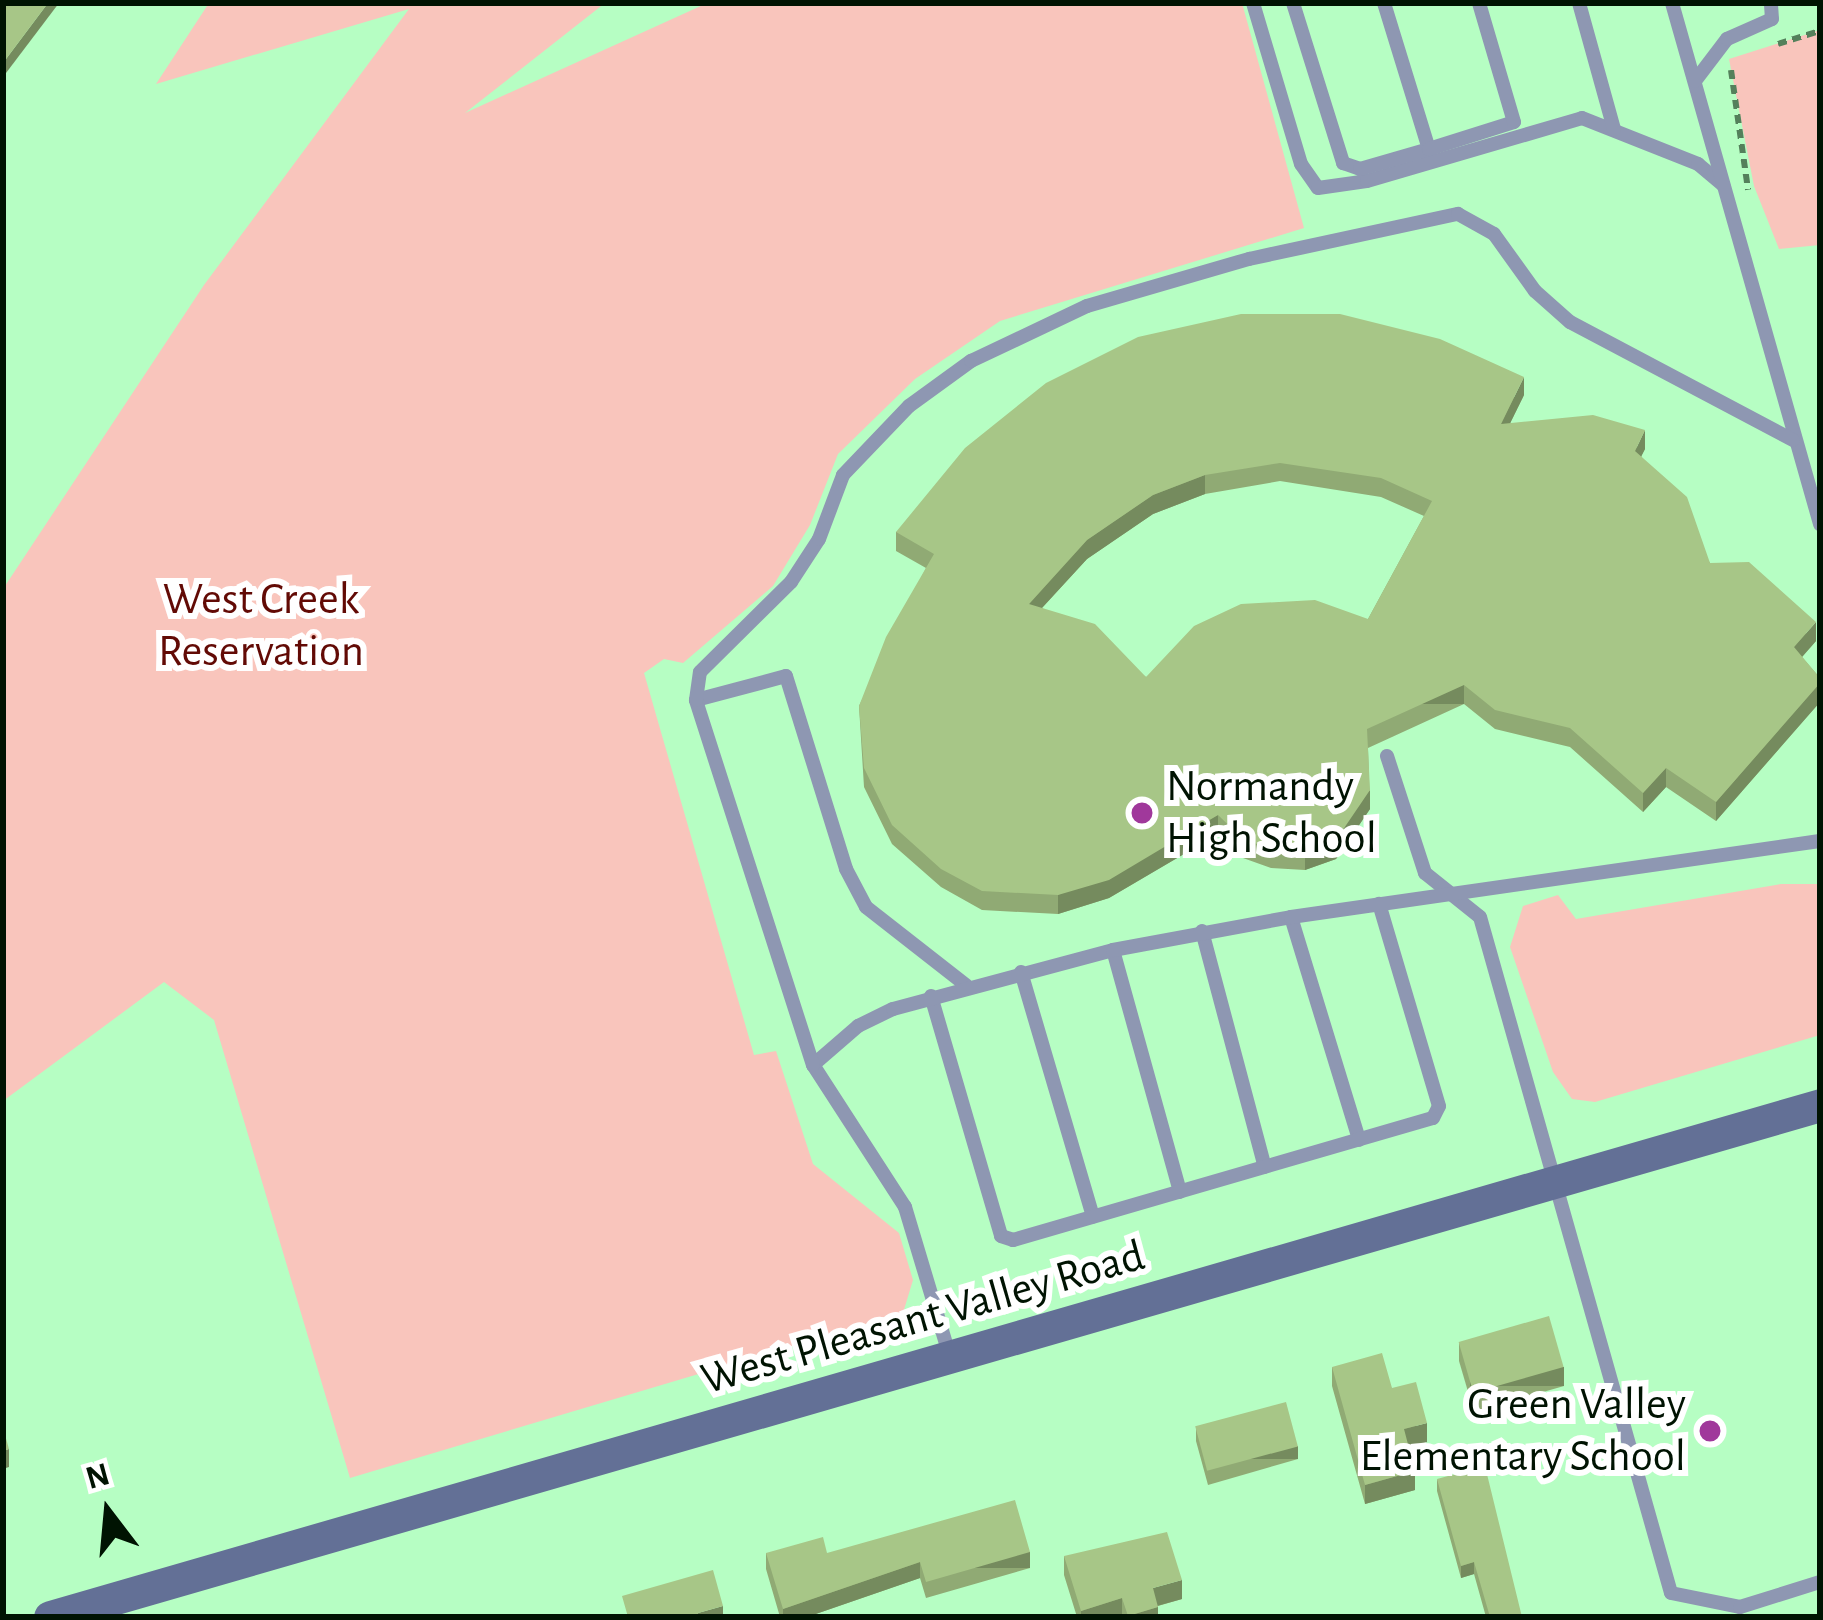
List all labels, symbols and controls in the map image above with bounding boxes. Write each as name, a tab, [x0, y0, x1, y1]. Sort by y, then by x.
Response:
park label: West Creek Reservation	[158, 573, 364, 679]
place label: Normandy High School	[1166, 760, 1377, 866]
marker: Normandy High School	[1129, 800, 1155, 826]
street label: West Pleasant Valley Road	[695, 1229, 1151, 1407]
place label: Green Valley Elementary School	[1360, 1378, 1686, 1484]
marker: Green Valley Elementary School	[1697, 1418, 1723, 1444]
north arrow	[48, 1452, 168, 1572]
text: N	[82, 1458, 114, 1496]

